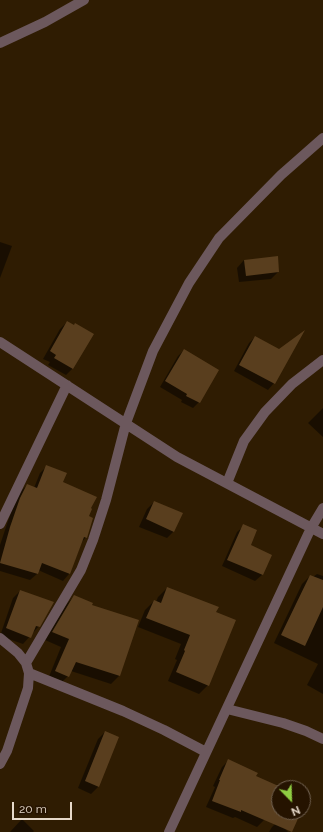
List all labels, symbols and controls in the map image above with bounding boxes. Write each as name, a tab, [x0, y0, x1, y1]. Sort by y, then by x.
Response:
north arrow	[271, 780, 311, 820]
scale bar	[14, 794, 74, 820]
text: 20 m	[19, 802, 47, 816]
text: N	[289, 803, 302, 818]

